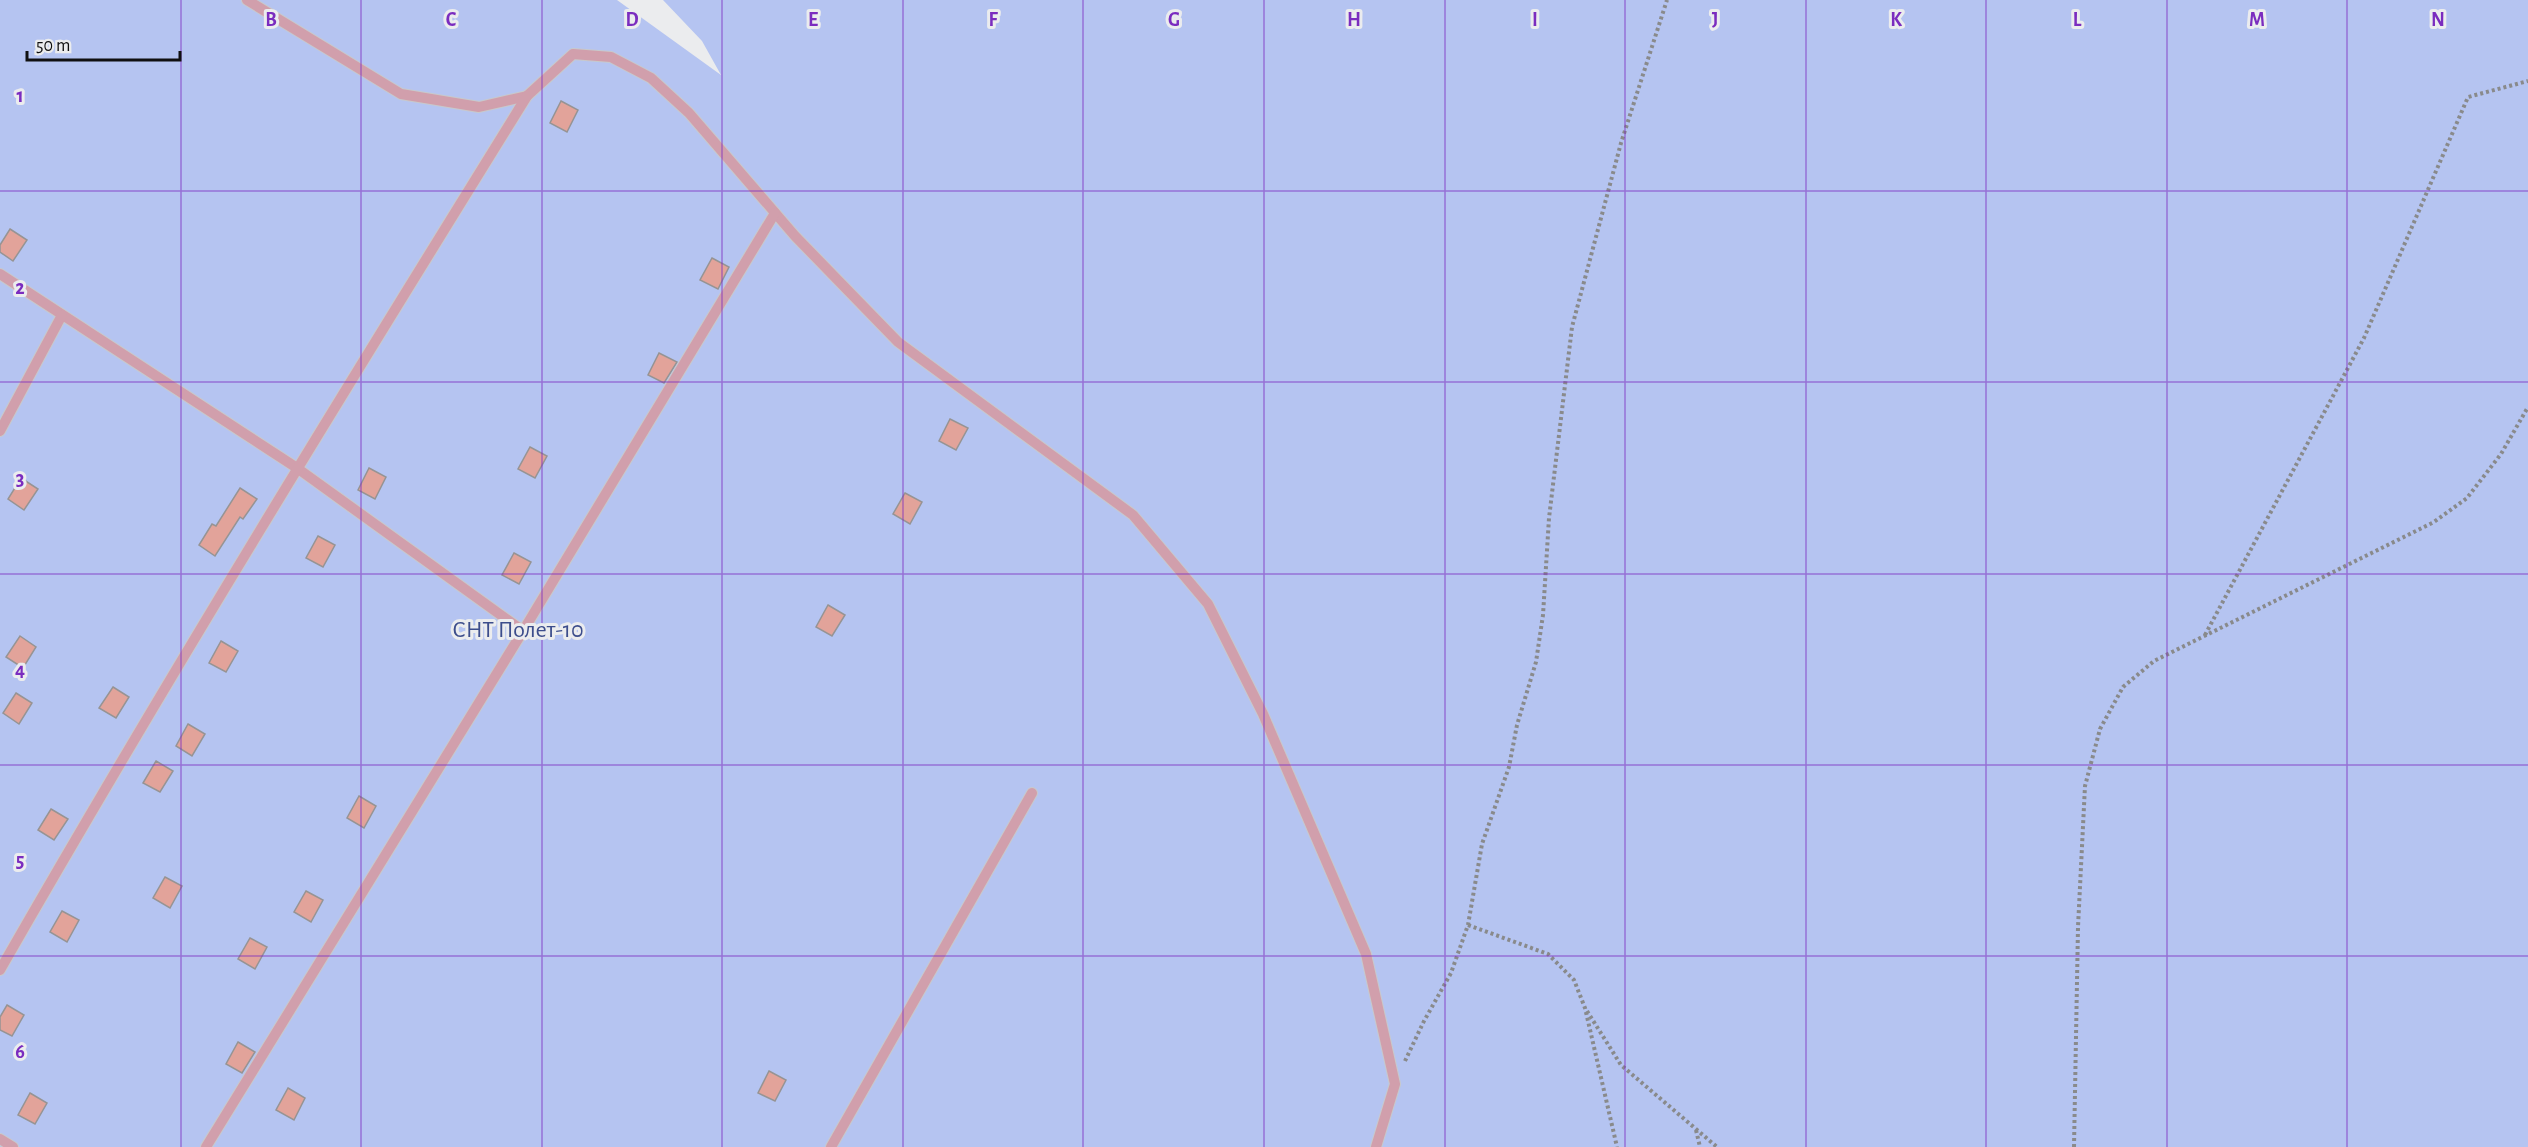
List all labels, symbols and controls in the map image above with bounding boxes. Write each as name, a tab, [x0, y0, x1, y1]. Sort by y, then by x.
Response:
text: B	[265, 10, 277, 30]
text: C	[446, 10, 457, 30]
text: D	[625, 10, 639, 30]
text: E	[808, 10, 818, 30]
text: F	[988, 10, 998, 30]
text: G	[1168, 10, 1180, 30]
text: H	[1347, 10, 1361, 30]
text: I	[1532, 10, 1538, 30]
text: J	[1712, 10, 1718, 30]
text: K	[1890, 10, 1902, 30]
text: L	[2073, 10, 2082, 30]
text: M	[2249, 10, 2265, 30]
text: N	[2431, 10, 2445, 30]
scale bar	[27, 24, 180, 62]
text: 50 m	[36, 37, 70, 55]
text: 1	[16, 86, 24, 106]
text: 2	[15, 278, 25, 298]
text: 3	[16, 469, 24, 489]
park label: СНТ Полет-10	[452, 618, 584, 642]
text: 4	[15, 660, 25, 680]
text: 5	[16, 851, 24, 871]
text: 6	[15, 1042, 25, 1062]

